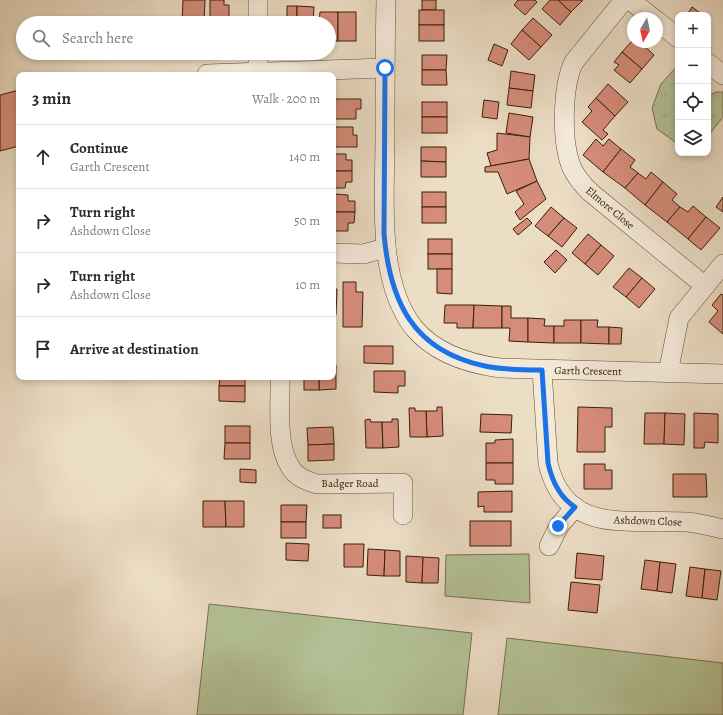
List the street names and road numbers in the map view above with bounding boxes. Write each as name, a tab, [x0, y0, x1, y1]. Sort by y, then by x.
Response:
street label: Elmore Close	[582, 183, 638, 233]
street label: Garth Crescent	[554, 363, 622, 379]
street label: Badger Road	[321, 476, 379, 491]
street label: Ashdown Close	[613, 512, 682, 530]

